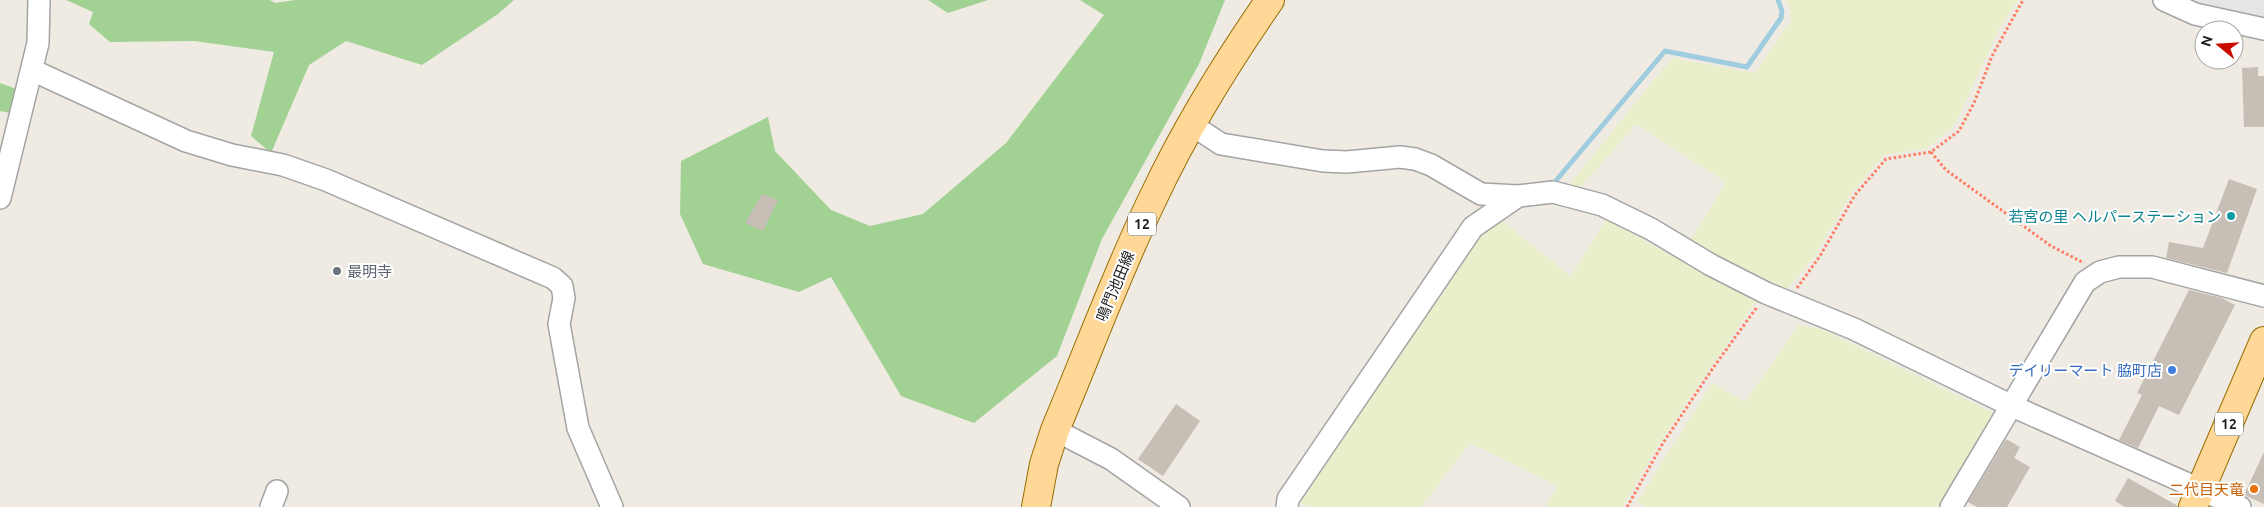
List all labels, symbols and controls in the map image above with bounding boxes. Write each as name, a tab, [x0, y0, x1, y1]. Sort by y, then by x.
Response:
north arrow	[2194, 20, 2244, 70]
text: N	[2197, 34, 2216, 48]
place label: 若宮の里 ヘルパーステーション	[2009, 208, 2221, 225]
marker: 若宮の里 ヘルパーステーション	[2225, 210, 2237, 222]
road number: 12	[1128, 212, 1156, 235]
street label: 鳴門池田線	[1093, 248, 1137, 324]
place label: 最明寺	[347, 263, 392, 280]
marker: 最明寺	[331, 265, 343, 277]
place label: デイリーマート 脇町店	[2009, 362, 2162, 379]
marker: デイリーマート 脇町店	[2166, 364, 2178, 376]
road number: 12	[2215, 412, 2243, 436]
place label: 二代目天竜	[2169, 481, 2244, 498]
marker: 二代目天竜	[2248, 483, 2260, 495]

